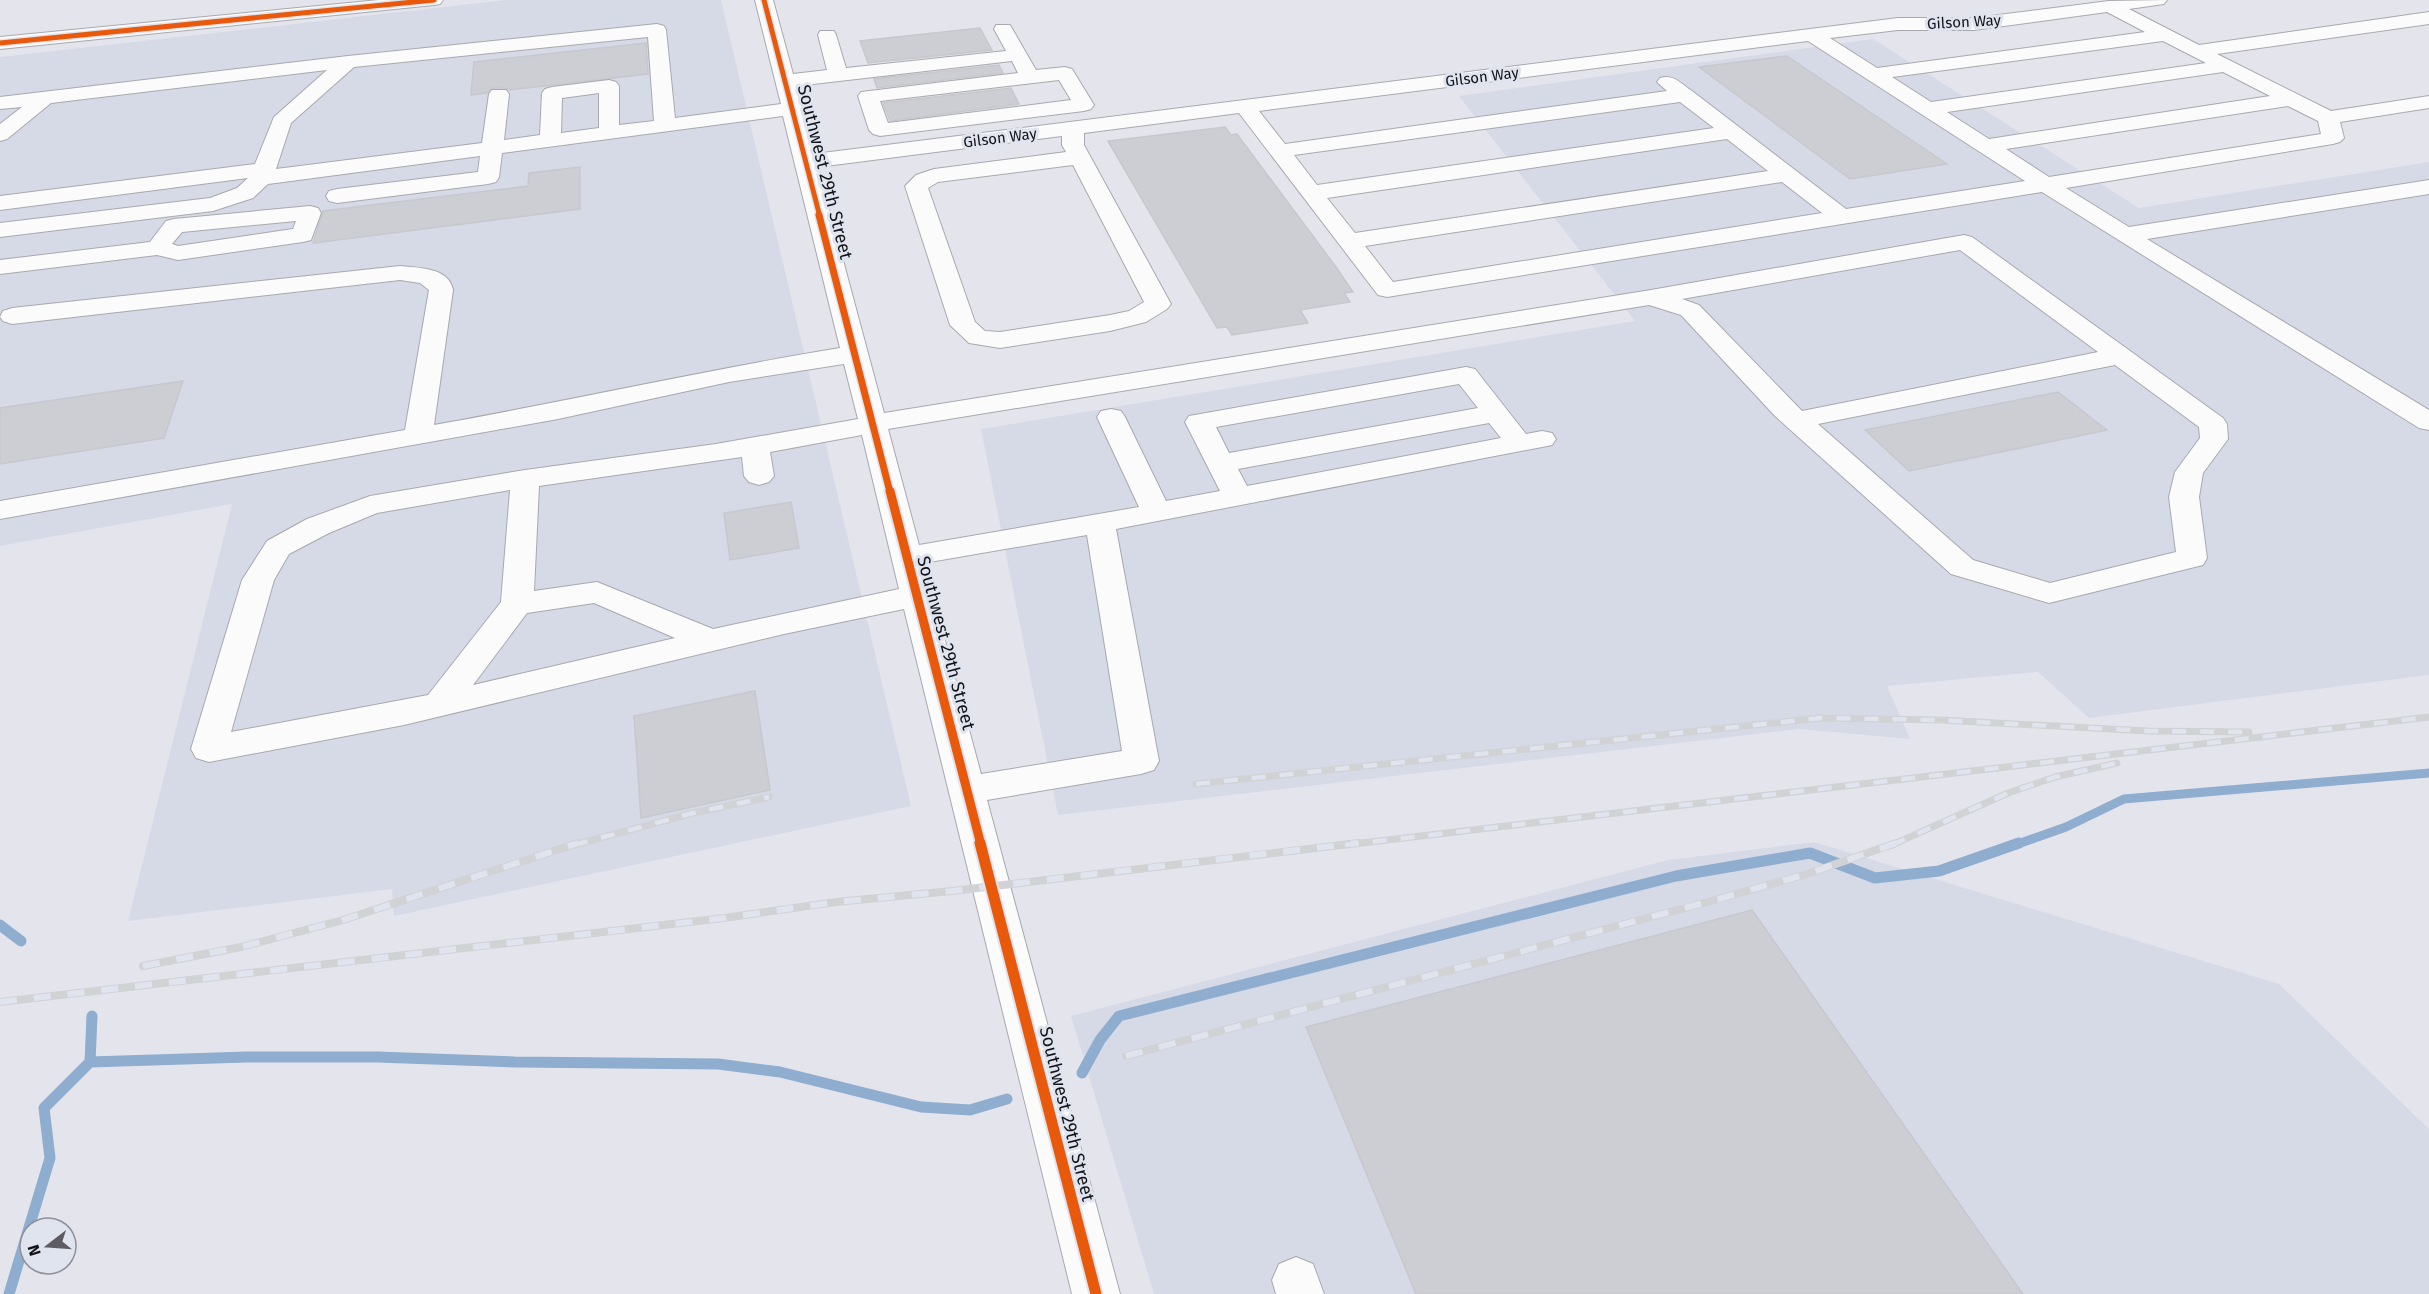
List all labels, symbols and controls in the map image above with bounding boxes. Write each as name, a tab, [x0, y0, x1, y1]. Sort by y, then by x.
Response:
street label: Gilson Way	[1927, 11, 2002, 33]
street label: Gilson Way	[1444, 63, 1520, 90]
street label: Southwest 29th Street	[793, 82, 857, 262]
street label: Gilson Way	[962, 124, 1038, 151]
street label: Southwest 29th Street	[912, 554, 980, 733]
street label: Southwest 29th Street	[1035, 1024, 1099, 1204]
north arrow	[18, 1216, 78, 1276]
text: N	[23, 1242, 45, 1258]

